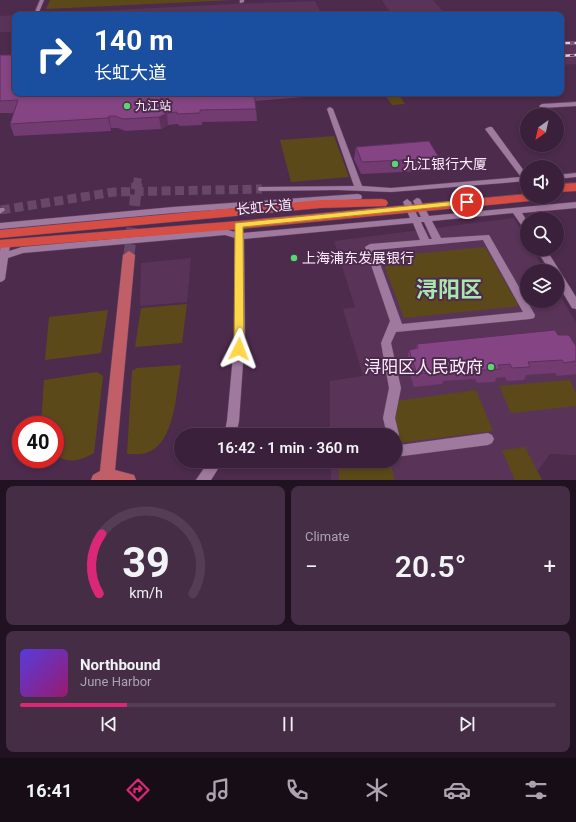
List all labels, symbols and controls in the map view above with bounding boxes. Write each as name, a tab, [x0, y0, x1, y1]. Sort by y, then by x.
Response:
text: 140 m	[94, 24, 173, 57]
icon: right	[28, 28, 80, 80]
text: 长虹大道	[94, 62, 166, 83]
place label: 九江站	[135, 99, 171, 113]
marker: 九江站	[122, 101, 132, 111]
north arrow	[520, 108, 564, 152]
map controls	[520, 108, 564, 308]
place label: 九江银行大厦	[403, 156, 487, 172]
marker: 九江银行大厦	[390, 159, 400, 169]
button: sound	[520, 160, 564, 204]
pin	[450, 185, 484, 219]
icon: arrive	[456, 191, 478, 213]
street label: 长虹大道	[235, 197, 293, 217]
button: search	[520, 212, 564, 256]
place label: 上海浦东发展银行	[302, 250, 414, 266]
marker: 上海浦东发展银行	[289, 253, 299, 263]
button: layers	[520, 264, 564, 308]
district label: 浔阳区	[416, 277, 482, 302]
position arrow	[218, 328, 260, 370]
place label: 浔阳区人民政府	[364, 357, 483, 377]
marker: 浔阳区人民政府	[486, 362, 496, 372]
speed limit sign: 40	[12, 416, 64, 468]
text: 16:42 · 1 min · 360 m	[217, 439, 359, 457]
text: Climate	[305, 529, 349, 544]
text: 39	[122, 537, 169, 586]
text: 20.5°	[395, 549, 466, 584]
text: −	[305, 554, 318, 579]
text: +	[544, 554, 556, 579]
text: km/h	[129, 584, 162, 600]
text: Northbound	[80, 656, 161, 674]
text: June Harbor	[80, 674, 152, 689]
icon: previous	[98, 713, 120, 735]
icon: pause	[277, 713, 299, 735]
icon: next	[456, 713, 478, 735]
icon: directions	[124, 776, 152, 804]
icon: music	[204, 776, 232, 804]
icon: phone	[283, 776, 311, 804]
icon: climate	[363, 776, 391, 804]
icon: car	[443, 776, 471, 804]
icon: filters	[522, 776, 550, 804]
text: 16:41	[26, 780, 72, 801]

